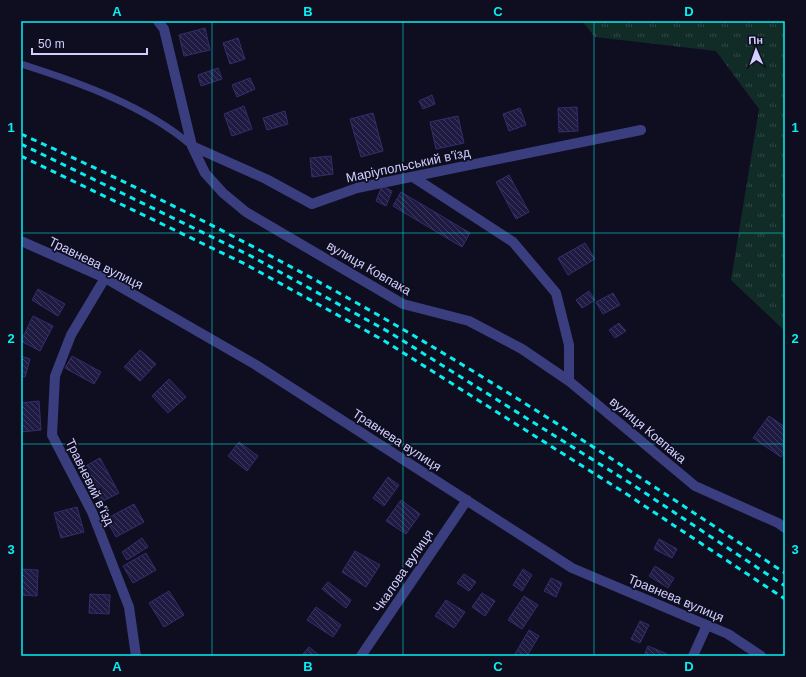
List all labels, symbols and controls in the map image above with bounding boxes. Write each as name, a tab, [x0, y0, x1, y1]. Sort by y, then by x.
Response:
text: A	[112, 4, 122, 19]
text: B	[303, 4, 313, 19]
text: C	[493, 4, 503, 19]
text: D	[684, 4, 694, 19]
scale bar	[32, 30, 147, 56]
north arrow	[736, 30, 776, 70]
text: Пн	[748, 34, 763, 46]
text: 50 m	[38, 37, 65, 51]
text: 1	[7, 120, 15, 135]
text: 1	[791, 120, 799, 135]
street label: Маріупольський в'їзд	[345, 144, 472, 185]
street label: Травнева вулиця	[47, 234, 145, 292]
street label: вулиця Ковпака	[324, 238, 415, 299]
text: 2	[7, 331, 15, 346]
text: 2	[791, 331, 799, 346]
street label: вулиця Ковпака	[607, 394, 690, 467]
street label: Травнева вулиця	[350, 406, 444, 474]
street label: Травневий в'їзд	[63, 436, 118, 528]
street label: Чкалова вулиця	[370, 527, 436, 615]
text: 3	[7, 542, 15, 557]
text: 3	[791, 542, 799, 557]
street label: Травнева вулиця	[626, 571, 726, 625]
text: A	[112, 659, 122, 674]
text: B	[303, 659, 313, 674]
text: C	[493, 659, 503, 674]
text: D	[684, 659, 694, 674]

